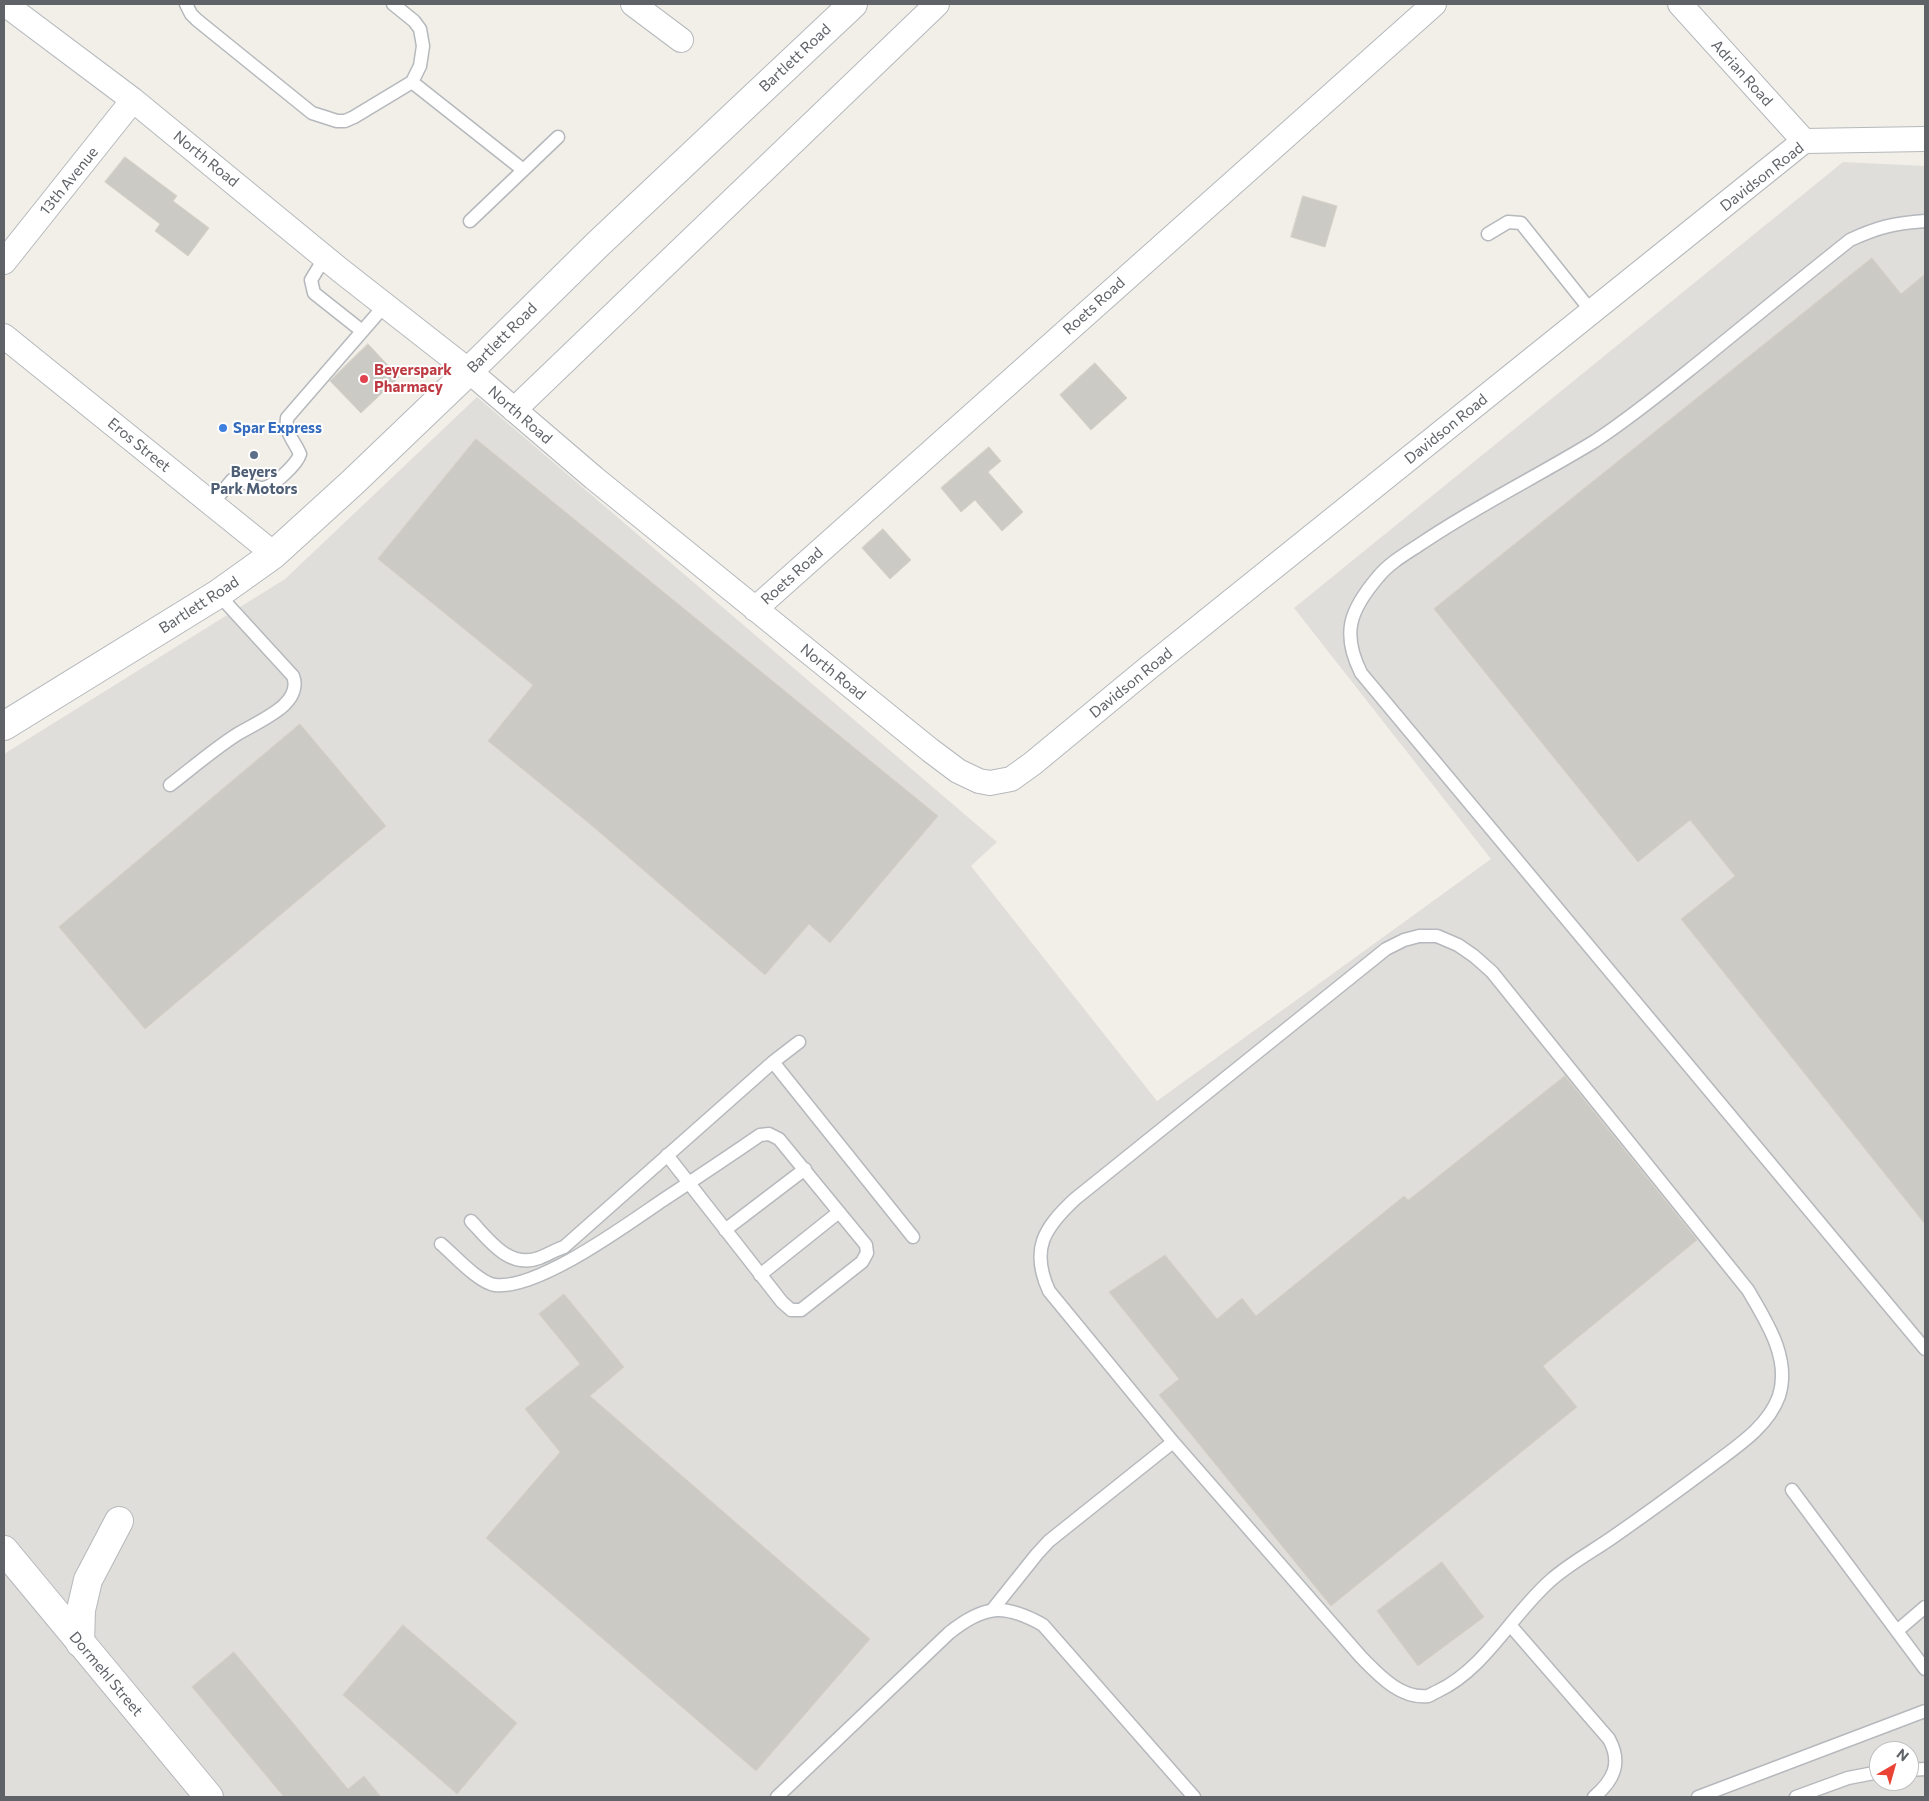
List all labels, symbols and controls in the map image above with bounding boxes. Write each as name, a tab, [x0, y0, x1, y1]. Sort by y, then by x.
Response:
street label: Bartlett Road	[755, 20, 835, 96]
street label: Adrian Road	[1708, 36, 1776, 110]
street label: North Road	[170, 127, 242, 191]
street label: Davidson Road	[1717, 139, 1807, 215]
street label: 13th Avenue	[36, 143, 102, 219]
street label: Roets Road	[1059, 273, 1129, 339]
street label: Bartlett Road	[463, 299, 541, 377]
place label: Beyerspark Pharmacy	[374, 361, 452, 396]
marker: Beyerspark Pharmacy	[358, 373, 370, 385]
street label: North Road	[484, 382, 556, 448]
street label: Davidson Road	[1401, 390, 1491, 468]
street label: Eros Street	[104, 414, 174, 476]
place label: Spar Express	[233, 419, 322, 437]
marker: Spar Express	[217, 422, 229, 434]
marker: Beyers Park Motors	[248, 449, 260, 461]
place label: Beyers Park Motors	[211, 463, 297, 498]
street label: Roets Road	[757, 543, 827, 609]
street label: Bartlett Road	[156, 573, 242, 637]
street label: North Road	[797, 640, 869, 704]
street label: Davidson Road	[1086, 644, 1176, 722]
street label: Dormehl Street	[65, 1628, 147, 1720]
north arrow	[1869, 1741, 1919, 1791]
text: N	[1894, 1745, 1912, 1765]

